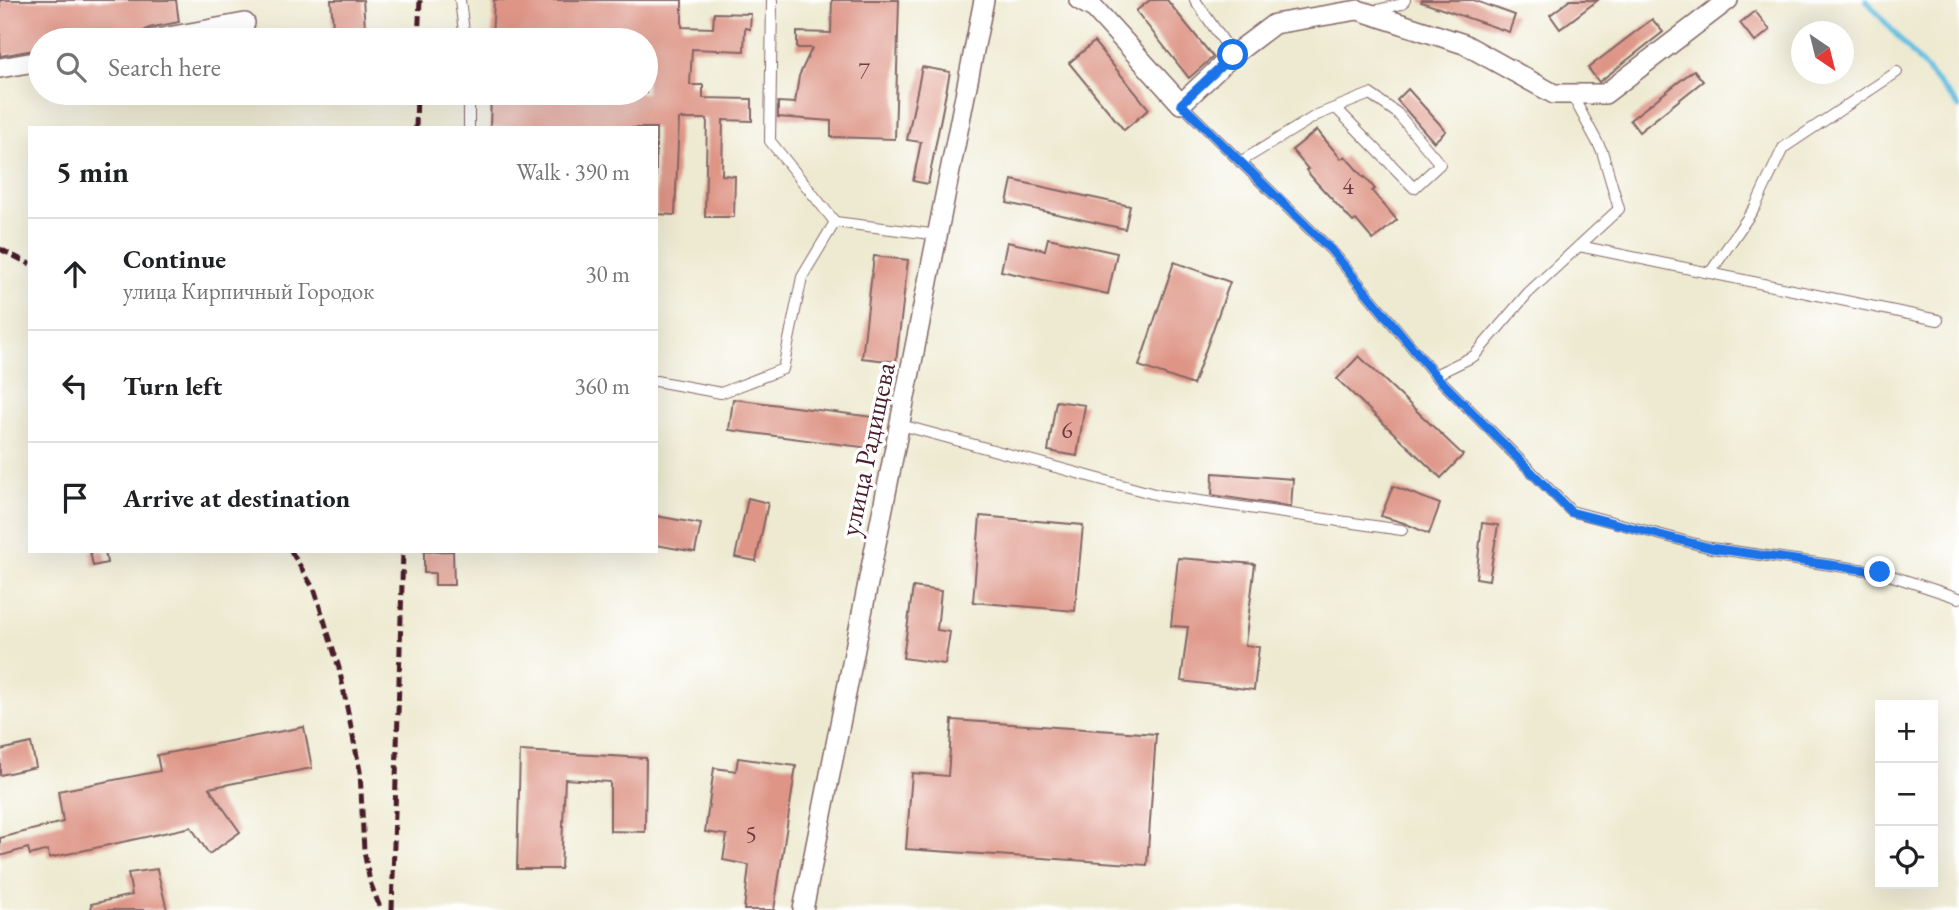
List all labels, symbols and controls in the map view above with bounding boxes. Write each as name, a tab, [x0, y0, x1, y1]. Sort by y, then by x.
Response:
north arrow	[1791, 21, 1854, 84]
search box	[28, 28, 658, 105]
route start	[1217, 39, 1248, 70]
icon: search	[52, 48, 90, 86]
text: Search here	[108, 50, 221, 84]
house number: 7	[858, 55, 870, 86]
text: 5 min	[56, 152, 129, 191]
text: Walk · 390 m	[516, 157, 630, 187]
house number: 4	[1342, 170, 1354, 201]
text: Continue	[123, 242, 226, 276]
icon: ahead	[56, 255, 94, 293]
text: 30 m	[585, 259, 630, 289]
text: улица Кирпичный Городок	[123, 276, 374, 306]
street label: улица Радищева	[831, 358, 903, 539]
icon: left	[56, 367, 94, 405]
text: Turn left	[123, 369, 222, 403]
text: 360 m	[574, 371, 630, 401]
house number: 6	[1061, 414, 1073, 445]
icon: arrive	[56, 479, 94, 517]
text: Arrive at destination	[123, 481, 350, 515]
route end	[1864, 556, 1895, 587]
map controls	[1875, 700, 1938, 889]
button: +	[1875, 700, 1938, 763]
button: −	[1875, 763, 1938, 826]
house number: 5	[745, 818, 757, 849]
button: locate	[1875, 826, 1938, 889]

